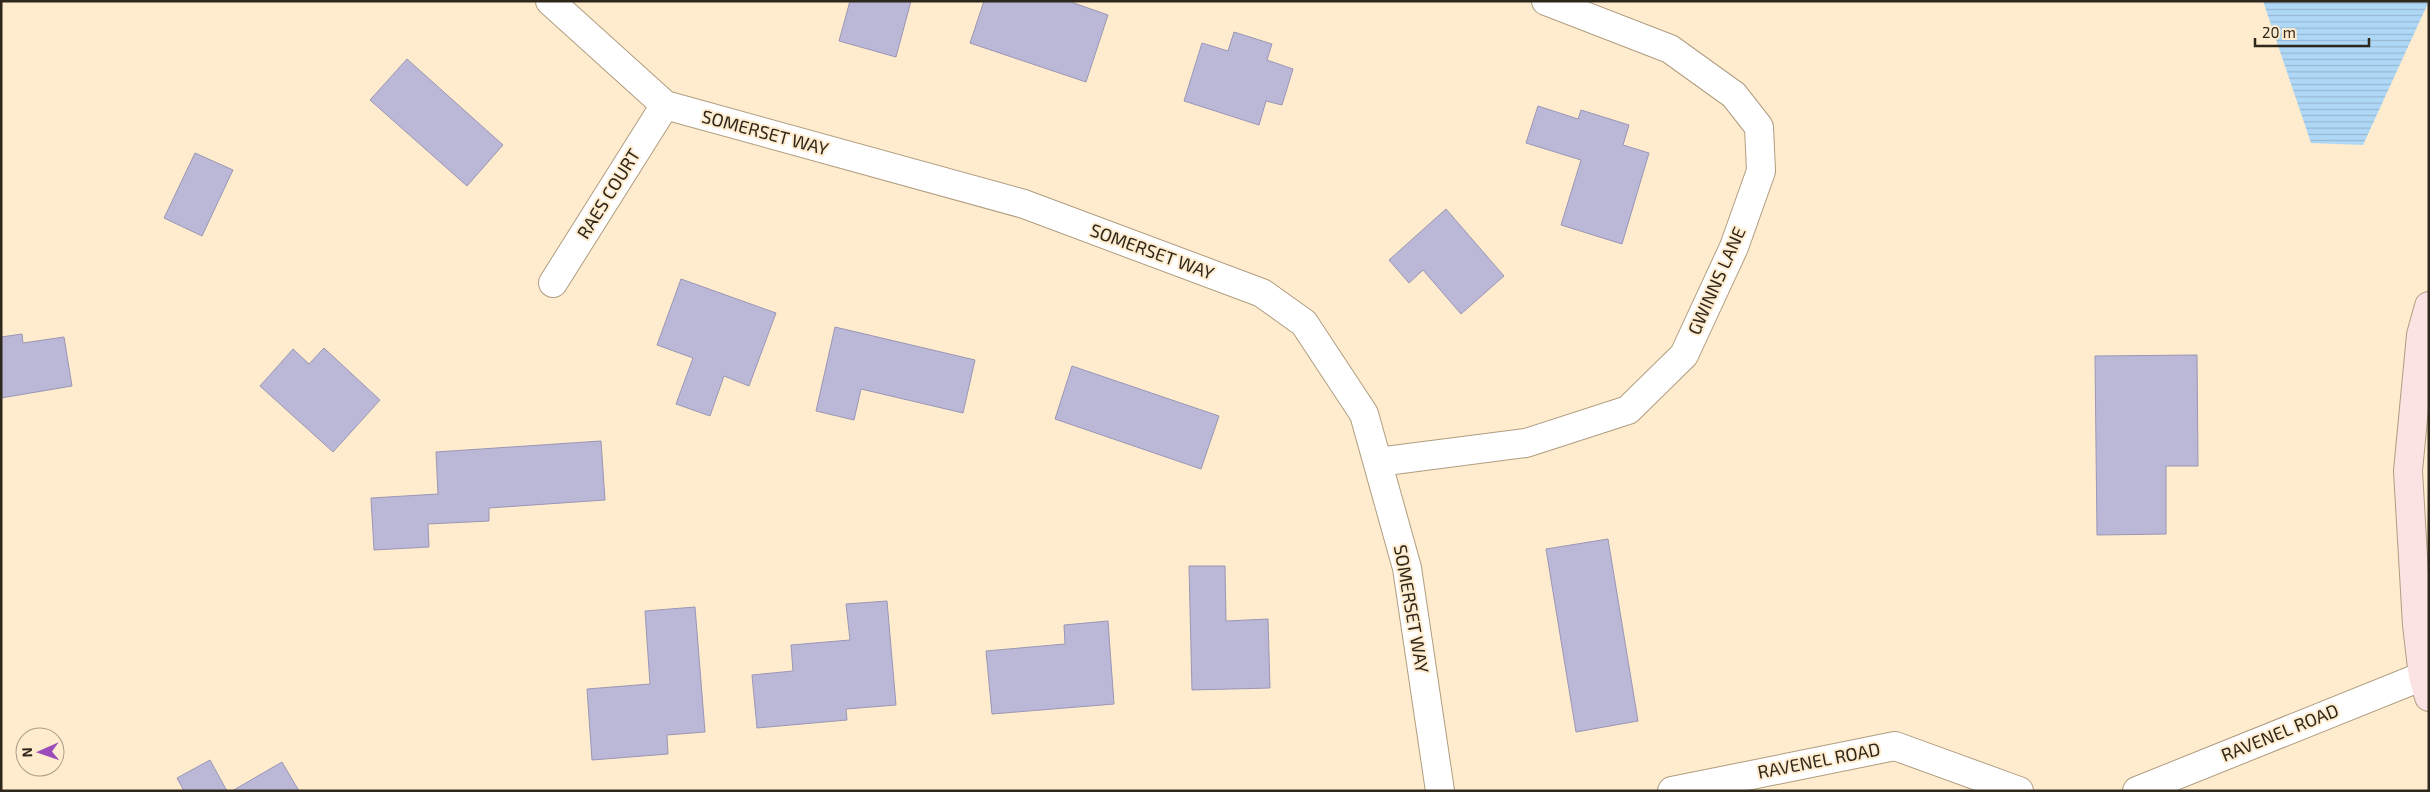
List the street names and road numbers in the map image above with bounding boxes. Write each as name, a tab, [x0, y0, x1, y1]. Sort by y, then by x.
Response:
street label: SOMERSET WAY	[700, 105, 832, 160]
street label: RAES COURT	[572, 144, 645, 243]
street label: SOMERSET WAY	[1087, 218, 1218, 284]
street label: GWINNS LANE	[1682, 223, 1750, 338]
street label: SOMERSET WAY	[1390, 543, 1434, 676]
street label: RAVENEL ROAD	[2218, 699, 2342, 766]
street label: RAVENEL ROAD	[1756, 737, 1882, 783]

